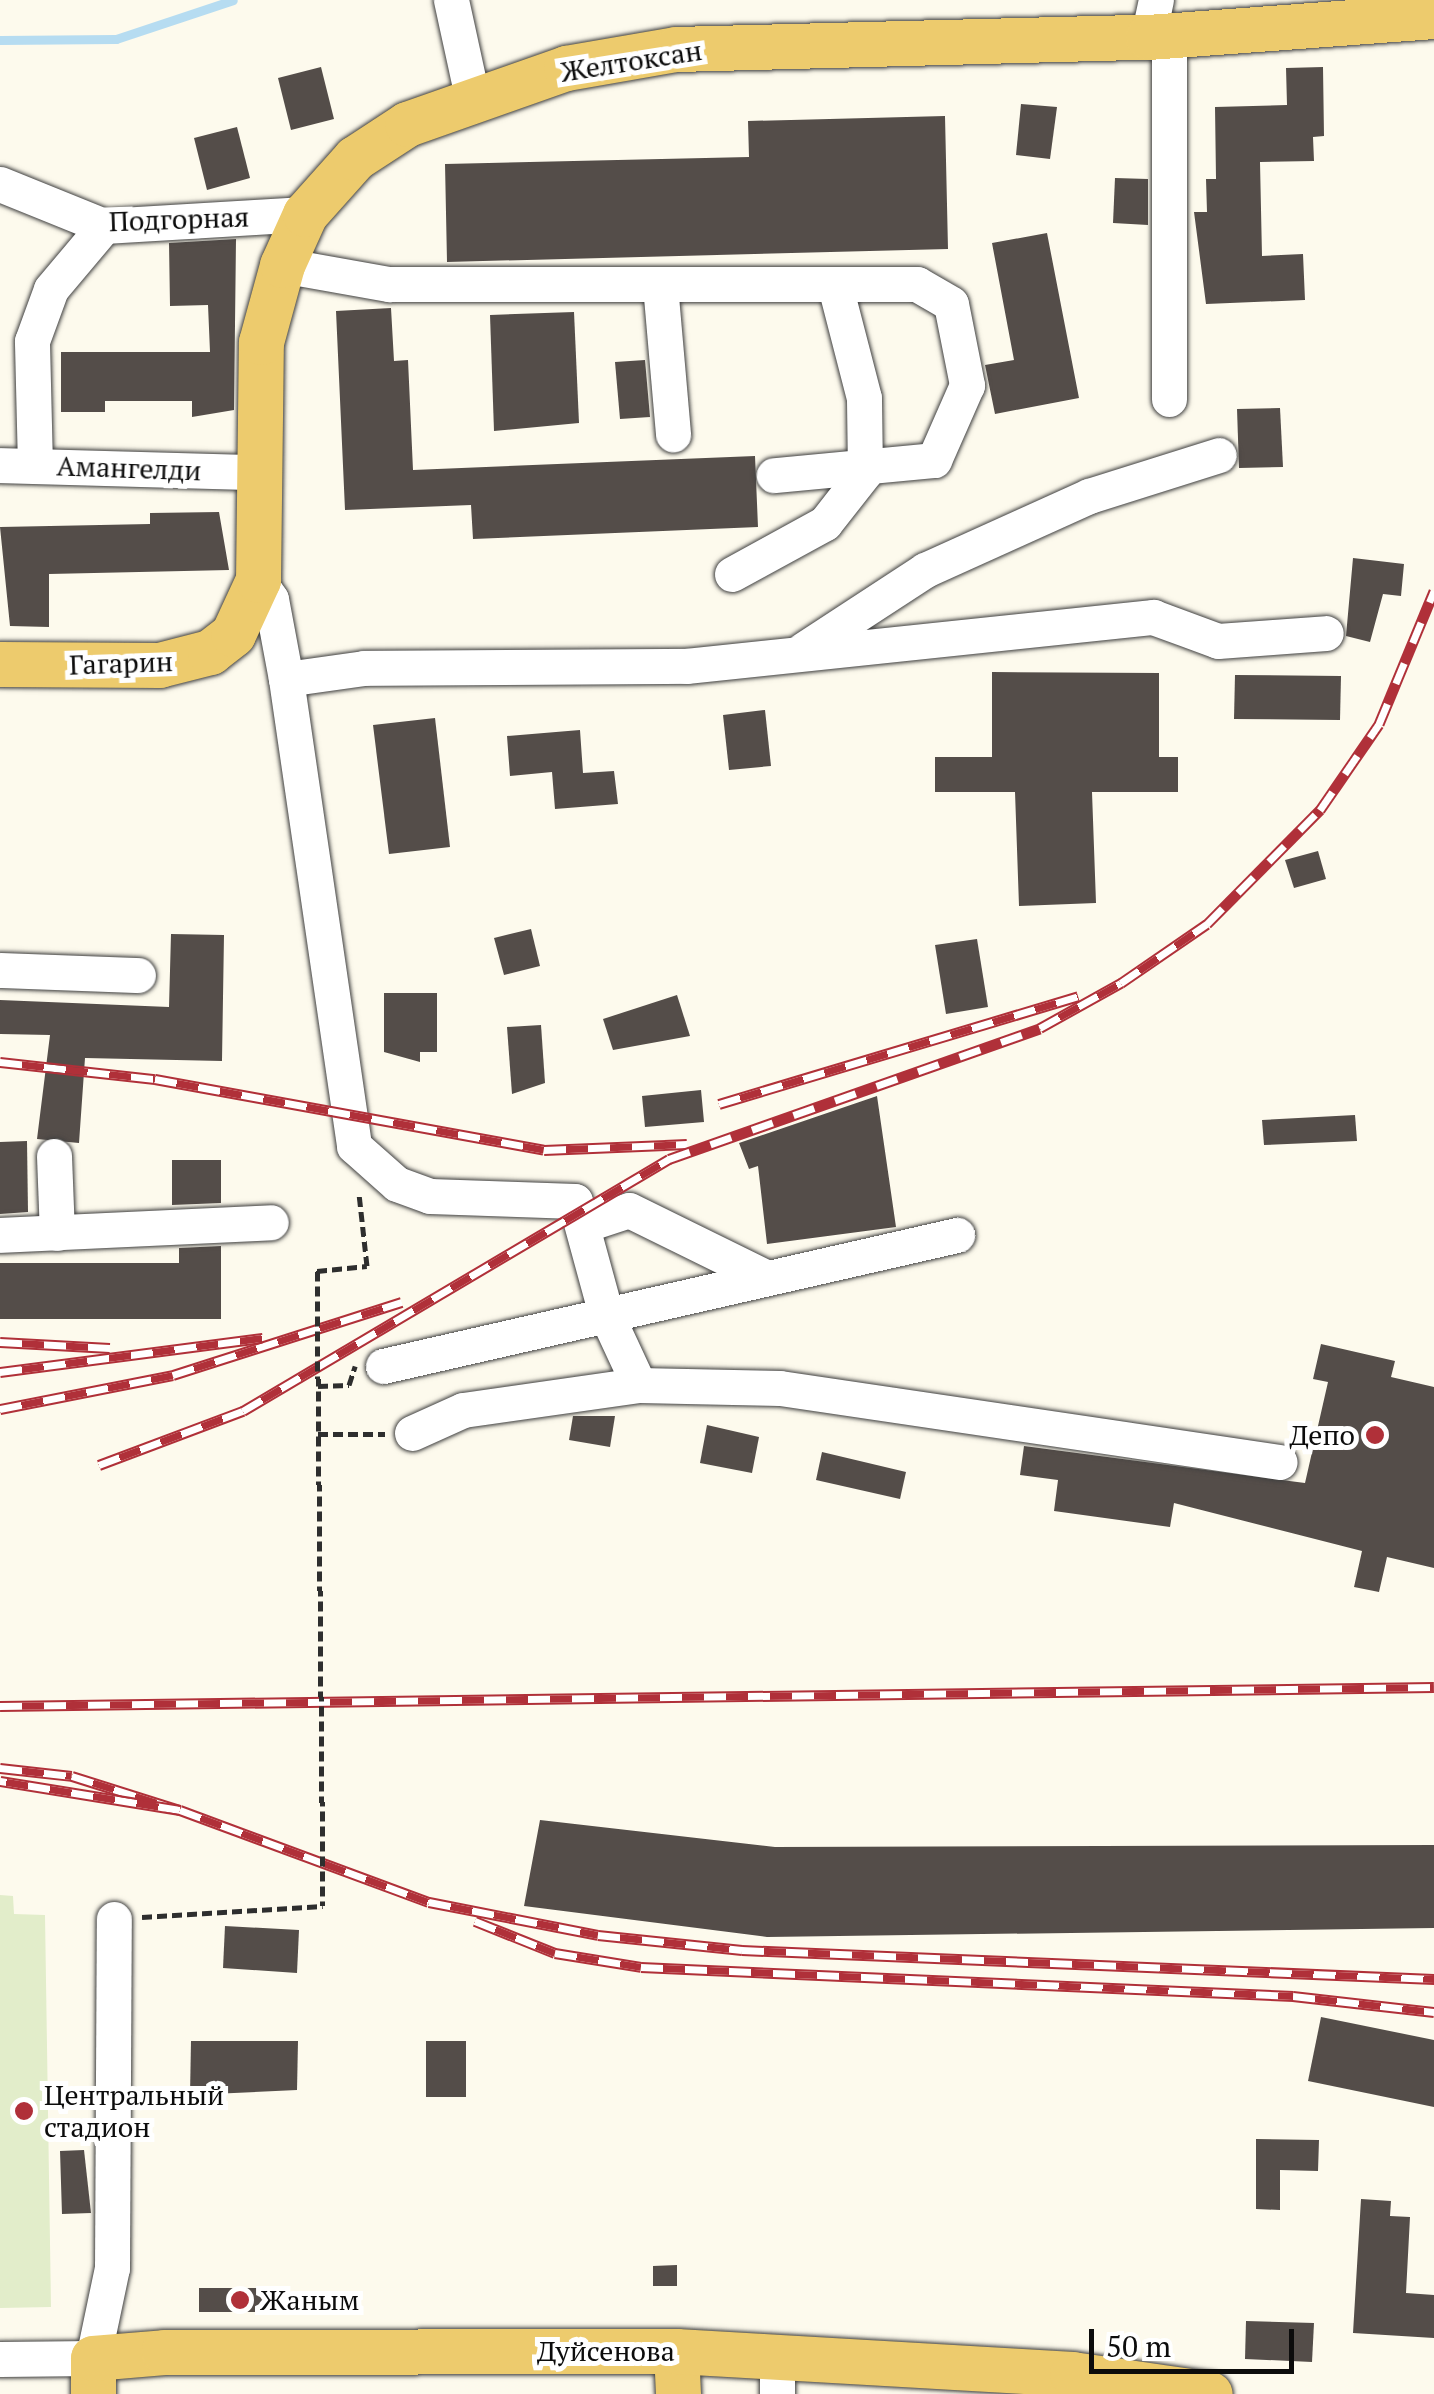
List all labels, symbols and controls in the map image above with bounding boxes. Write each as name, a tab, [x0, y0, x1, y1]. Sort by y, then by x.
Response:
street label: Желтоксан	[558, 33, 704, 89]
street label: Подгорная	[108, 200, 250, 238]
street label: Амангелди	[56, 449, 202, 487]
street label: Гагарин	[68, 644, 174, 682]
place label: Депо	[1290, 1418, 1355, 1452]
marker: Депо	[1364, 1424, 1386, 1446]
place label: Центральный стадион	[44, 2078, 224, 2144]
marker: Центральный стадион	[13, 2100, 35, 2122]
place label: Жаным	[260, 2283, 359, 2317]
marker: Жаным	[229, 2289, 251, 2311]
scale bar	[1094, 2309, 1299, 2371]
text: 50 m	[1106, 2326, 1171, 2366]
street label: Дуйсенова	[537, 2334, 675, 2368]

